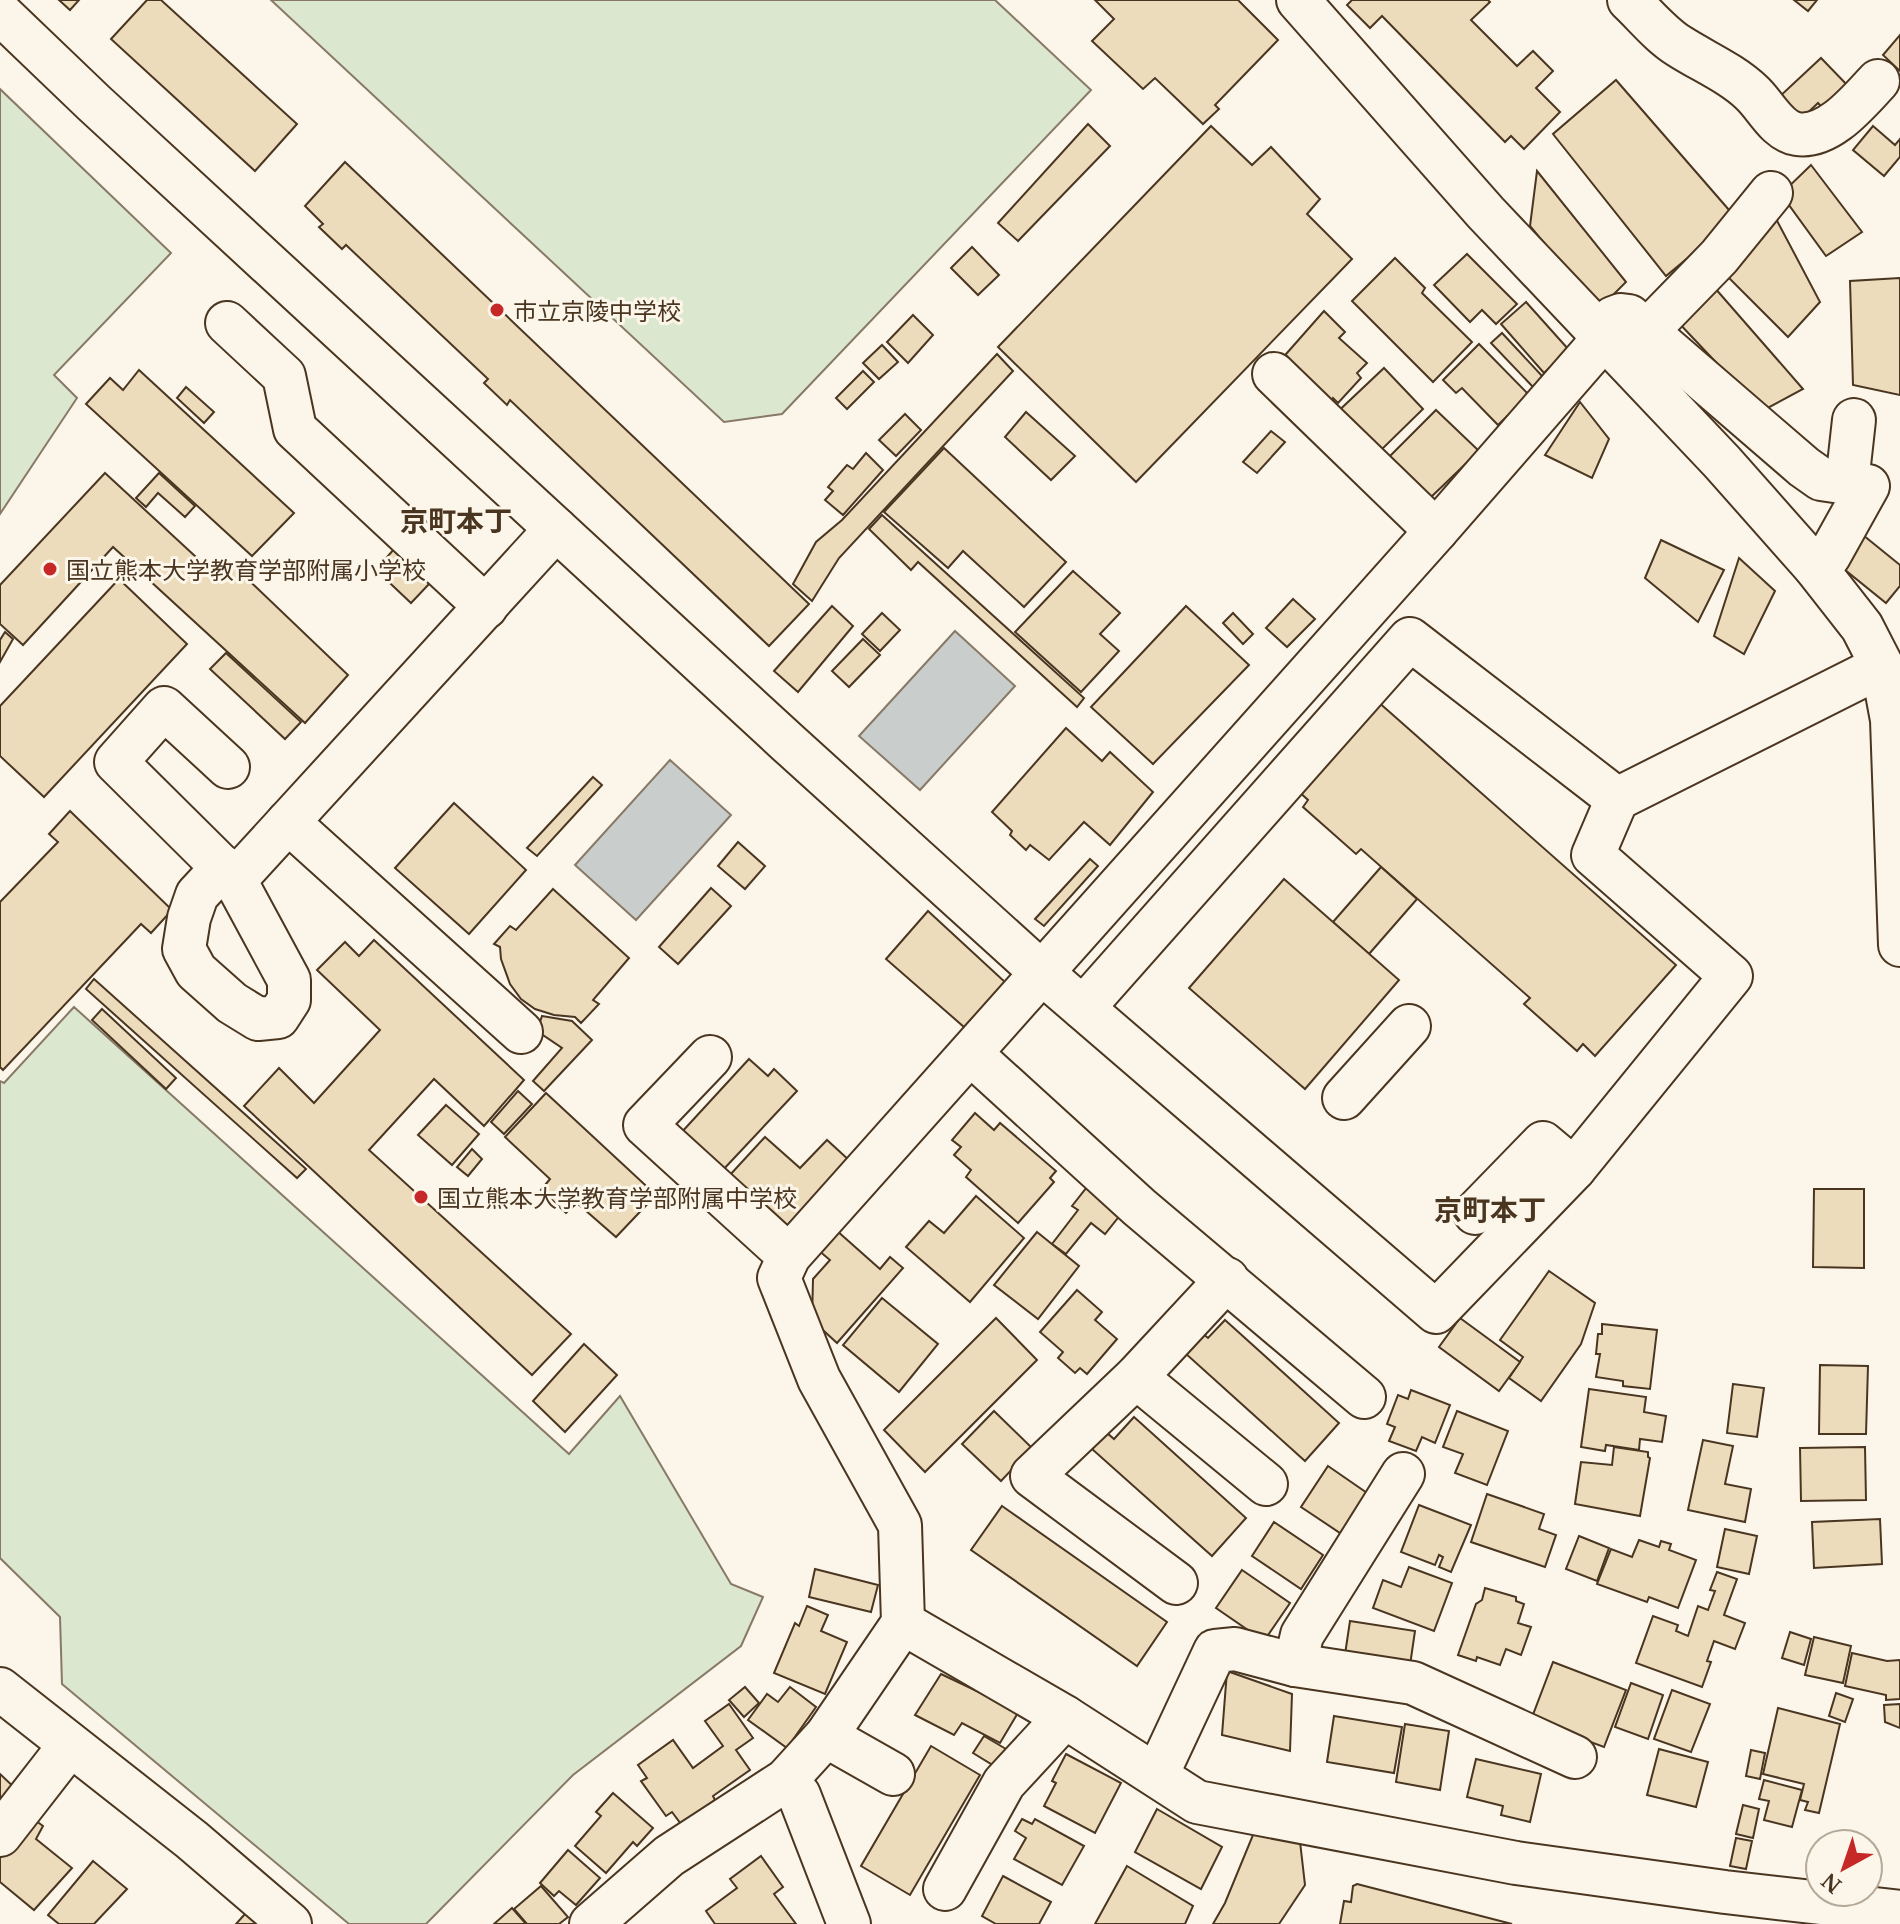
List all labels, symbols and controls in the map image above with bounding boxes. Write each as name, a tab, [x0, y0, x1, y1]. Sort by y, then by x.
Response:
place label: 市立京陵中学校	[513, 294, 681, 327]
marker: 市立京陵中学校	[488, 301, 506, 319]
district label: 京町本丁	[400, 501, 512, 539]
place label: 国立熊本大学教育学部附属小学校	[66, 553, 426, 586]
marker: 国立熊本大学教育学部附属小学校	[41, 560, 59, 578]
place label: 国立熊本大学教育学部附属中学校	[437, 1181, 797, 1214]
marker: 国立熊本大学教育学部附属中学校	[412, 1188, 430, 1206]
district label: 京町本丁	[1434, 1190, 1546, 1228]
north arrow	[1804, 1828, 1884, 1908]
text: N	[1814, 1867, 1847, 1901]

